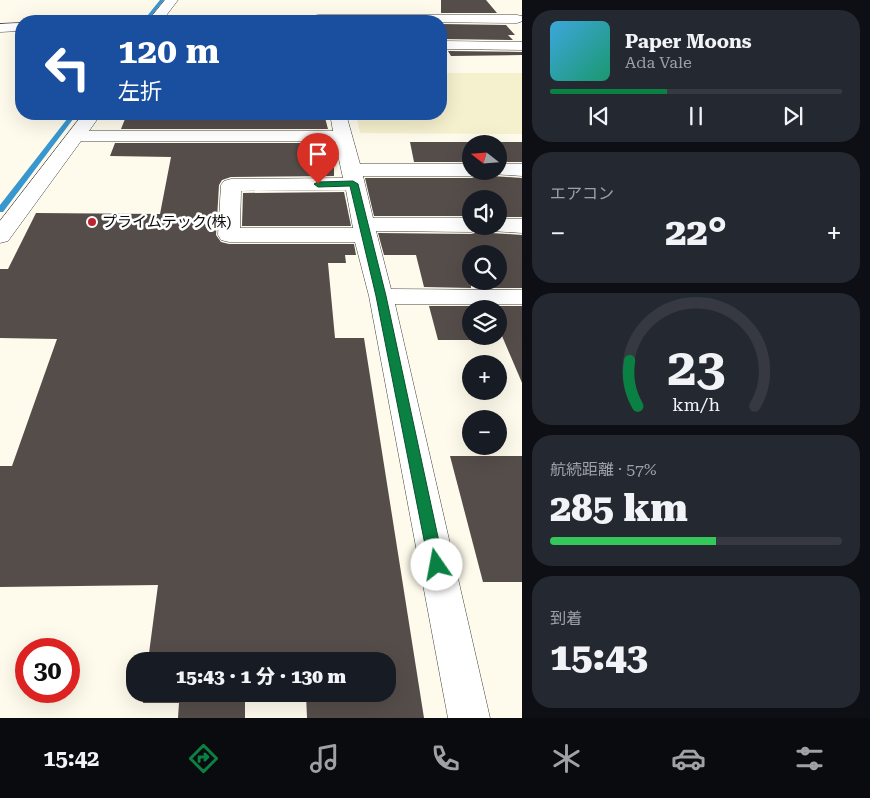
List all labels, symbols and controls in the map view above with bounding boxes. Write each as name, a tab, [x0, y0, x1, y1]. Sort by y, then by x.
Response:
text: Paper Moons	[625, 30, 752, 53]
text: 120 m	[118, 31, 219, 72]
icon: left	[35, 35, 100, 100]
text: Ada Vale	[625, 53, 692, 72]
text: 左折	[118, 79, 162, 104]
icon: previous	[585, 102, 613, 130]
icon: pause	[682, 102, 710, 130]
icon: next	[779, 102, 807, 130]
pin	[297, 133, 339, 184]
north arrow	[462, 135, 508, 180]
map controls	[462, 135, 507, 455]
icon: arrive	[304, 140, 332, 168]
text: エアコン	[550, 184, 614, 203]
button: sound	[462, 190, 507, 235]
text: 22°	[665, 210, 727, 254]
place label: プライムテック(株)	[102, 213, 232, 231]
marker: プライムテック(株)	[86, 216, 98, 228]
text: −	[550, 217, 566, 250]
text: +	[826, 217, 842, 250]
button: search	[462, 245, 507, 290]
button: layers	[462, 300, 507, 345]
text: 23	[667, 337, 725, 398]
button: +	[462, 355, 507, 400]
text: km/h	[672, 394, 720, 415]
button: −	[462, 410, 507, 455]
text: 航続距離 · 57%	[550, 460, 657, 479]
text: 285 km	[550, 486, 688, 530]
position arrow	[410, 538, 462, 590]
text: 到着	[550, 609, 582, 628]
text: 15:43	[550, 635, 648, 679]
speed limit sign: 30	[15, 638, 80, 703]
text: 15:43 · 1 分 · 130 m	[176, 665, 346, 688]
icon: directions	[186, 741, 221, 776]
icon: music	[307, 741, 342, 776]
icon: phone	[428, 741, 463, 776]
icon: climate	[549, 741, 584, 776]
icon: car	[671, 741, 706, 776]
icon: filters	[792, 741, 827, 776]
text: 15:42	[43, 746, 99, 771]

